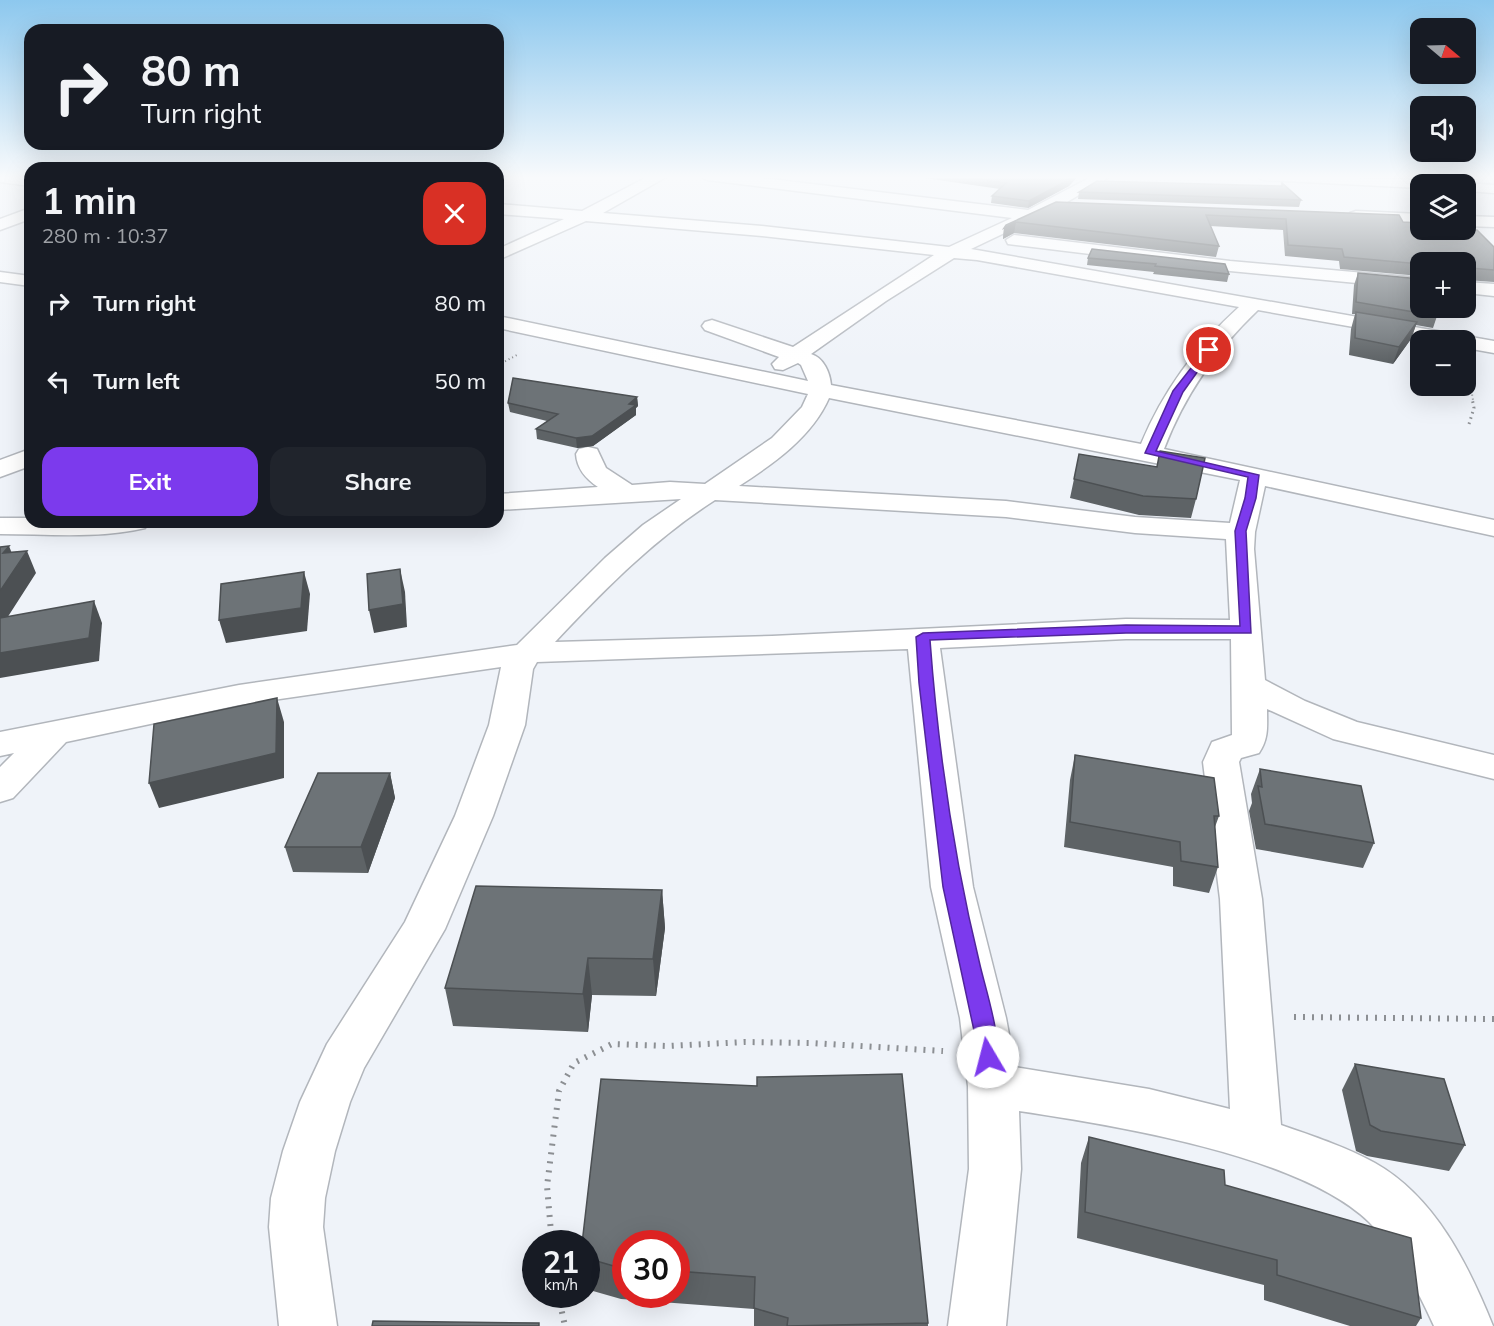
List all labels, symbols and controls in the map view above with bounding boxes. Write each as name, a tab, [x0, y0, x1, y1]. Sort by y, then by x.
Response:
north arrow	[1410, 18, 1476, 84]
map controls	[1410, 18, 1476, 396]
text: 80 m	[141, 44, 241, 97]
icon: right	[42, 48, 120, 126]
text: Turn right	[141, 96, 261, 130]
button: sound	[1410, 96, 1476, 162]
button: layers	[1410, 174, 1476, 240]
text: 1 min	[42, 178, 137, 223]
button: close	[423, 182, 486, 245]
text: 280 m · 10:37	[42, 223, 168, 248]
button: +	[1410, 252, 1476, 318]
icon: right	[42, 287, 75, 320]
text: Turn right	[93, 289, 196, 317]
text: 80 m	[435, 289, 486, 317]
pin	[1183, 324, 1234, 375]
button: −	[1410, 330, 1476, 396]
icon: arrive	[1192, 333, 1225, 366]
icon: left	[42, 365, 75, 398]
text: Turn left	[93, 367, 180, 395]
text: 50 m	[435, 367, 486, 395]
button: Exit	[42, 447, 258, 516]
button: Share	[270, 447, 486, 516]
position arrow	[956, 1025, 1020, 1089]
speed limit sign: 30	[612, 1230, 690, 1308]
text: 21	[543, 1243, 579, 1281]
text: km/h	[544, 1275, 578, 1294]

